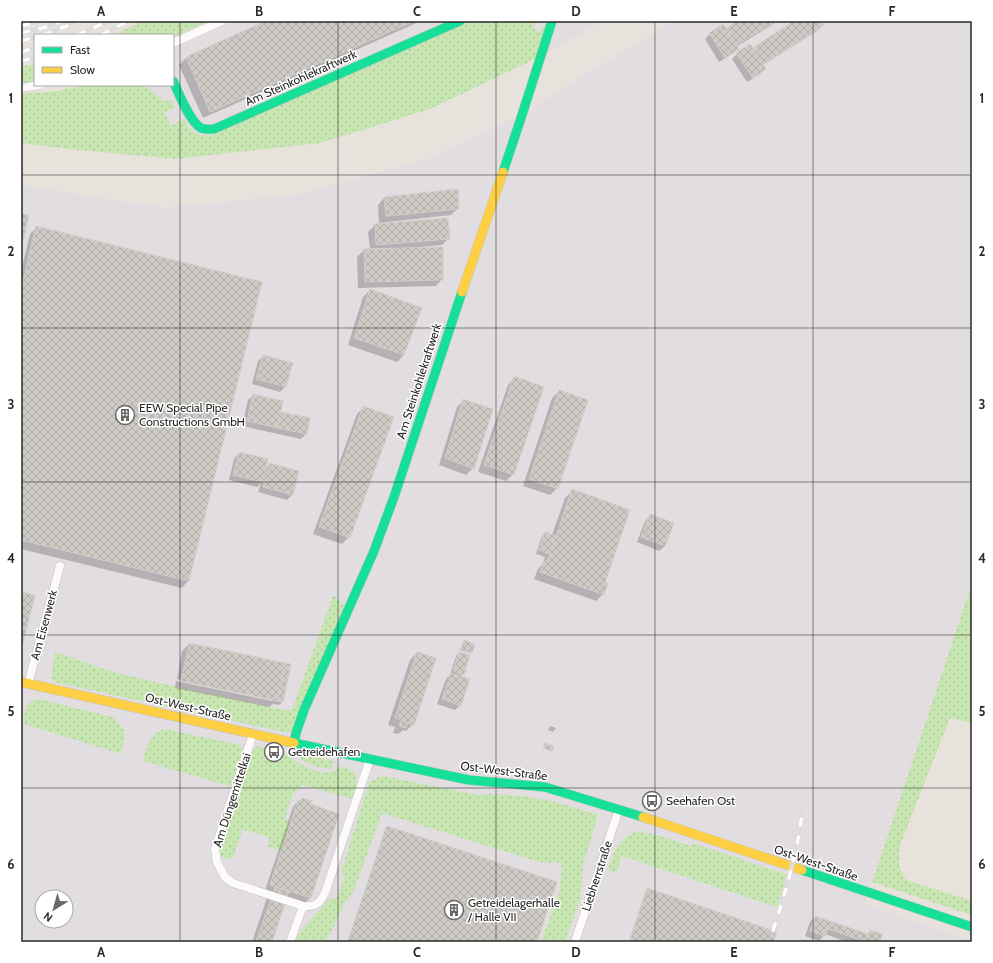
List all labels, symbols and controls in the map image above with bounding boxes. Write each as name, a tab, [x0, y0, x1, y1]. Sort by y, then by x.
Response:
text: A	[97, 3, 106, 19]
text: B	[255, 3, 263, 19]
text: C	[413, 3, 421, 19]
text: D	[571, 3, 581, 19]
text: E	[730, 3, 738, 19]
text: F	[889, 3, 896, 19]
legend	[34, 34, 174, 86]
text: Fast	[70, 42, 90, 57]
street label: Am Steinkohlekraftwerk	[243, 46, 360, 109]
text: Slow	[70, 62, 95, 77]
text: 1	[9, 90, 13, 106]
text: 1	[980, 90, 984, 106]
text: 2	[8, 243, 15, 259]
text: 2	[979, 243, 986, 259]
street label: Am Steinkohlekraftwerk	[393, 321, 445, 441]
text: 3	[7, 396, 15, 412]
text: 3	[978, 396, 986, 412]
place label: EEW Special Pipe Constructions GmbH	[139, 400, 245, 429]
building icon: EEW Special Pipe Constructions GmbH	[114, 404, 136, 426]
text: 4	[7, 550, 15, 566]
text: 4	[978, 550, 986, 566]
street label: Am Eisenwerk	[27, 588, 60, 661]
street label: Ost-West-Straße	[144, 689, 232, 724]
text: 5	[8, 703, 15, 719]
text: 5	[979, 703, 986, 719]
bus stop icon: Getreidehafen	[263, 741, 285, 763]
place label: Getreidehafen	[288, 744, 361, 759]
street label: Am Düngemittelkai	[209, 751, 254, 849]
street label: Ost-West-Straße	[460, 758, 548, 783]
bus stop icon: Seehafen Ost	[641, 790, 663, 812]
place label: Seehafen Ost	[666, 793, 735, 808]
street label: Liebherrstraße	[578, 839, 615, 913]
street label: Ost-West-Straße	[772, 841, 860, 884]
text: 6	[7, 856, 15, 872]
text: 6	[978, 856, 986, 872]
north arrow	[34, 889, 74, 929]
place label: Getreidelagerhalle / Halle VII	[467, 895, 560, 924]
building icon: Getreidelagerhalle / Halle VII	[443, 899, 465, 921]
text: N	[41, 909, 55, 925]
text: A	[97, 944, 106, 960]
text: B	[255, 944, 263, 960]
text: C	[413, 944, 421, 960]
text: D	[571, 944, 581, 960]
text: E	[730, 944, 738, 960]
text: F	[889, 944, 896, 960]

